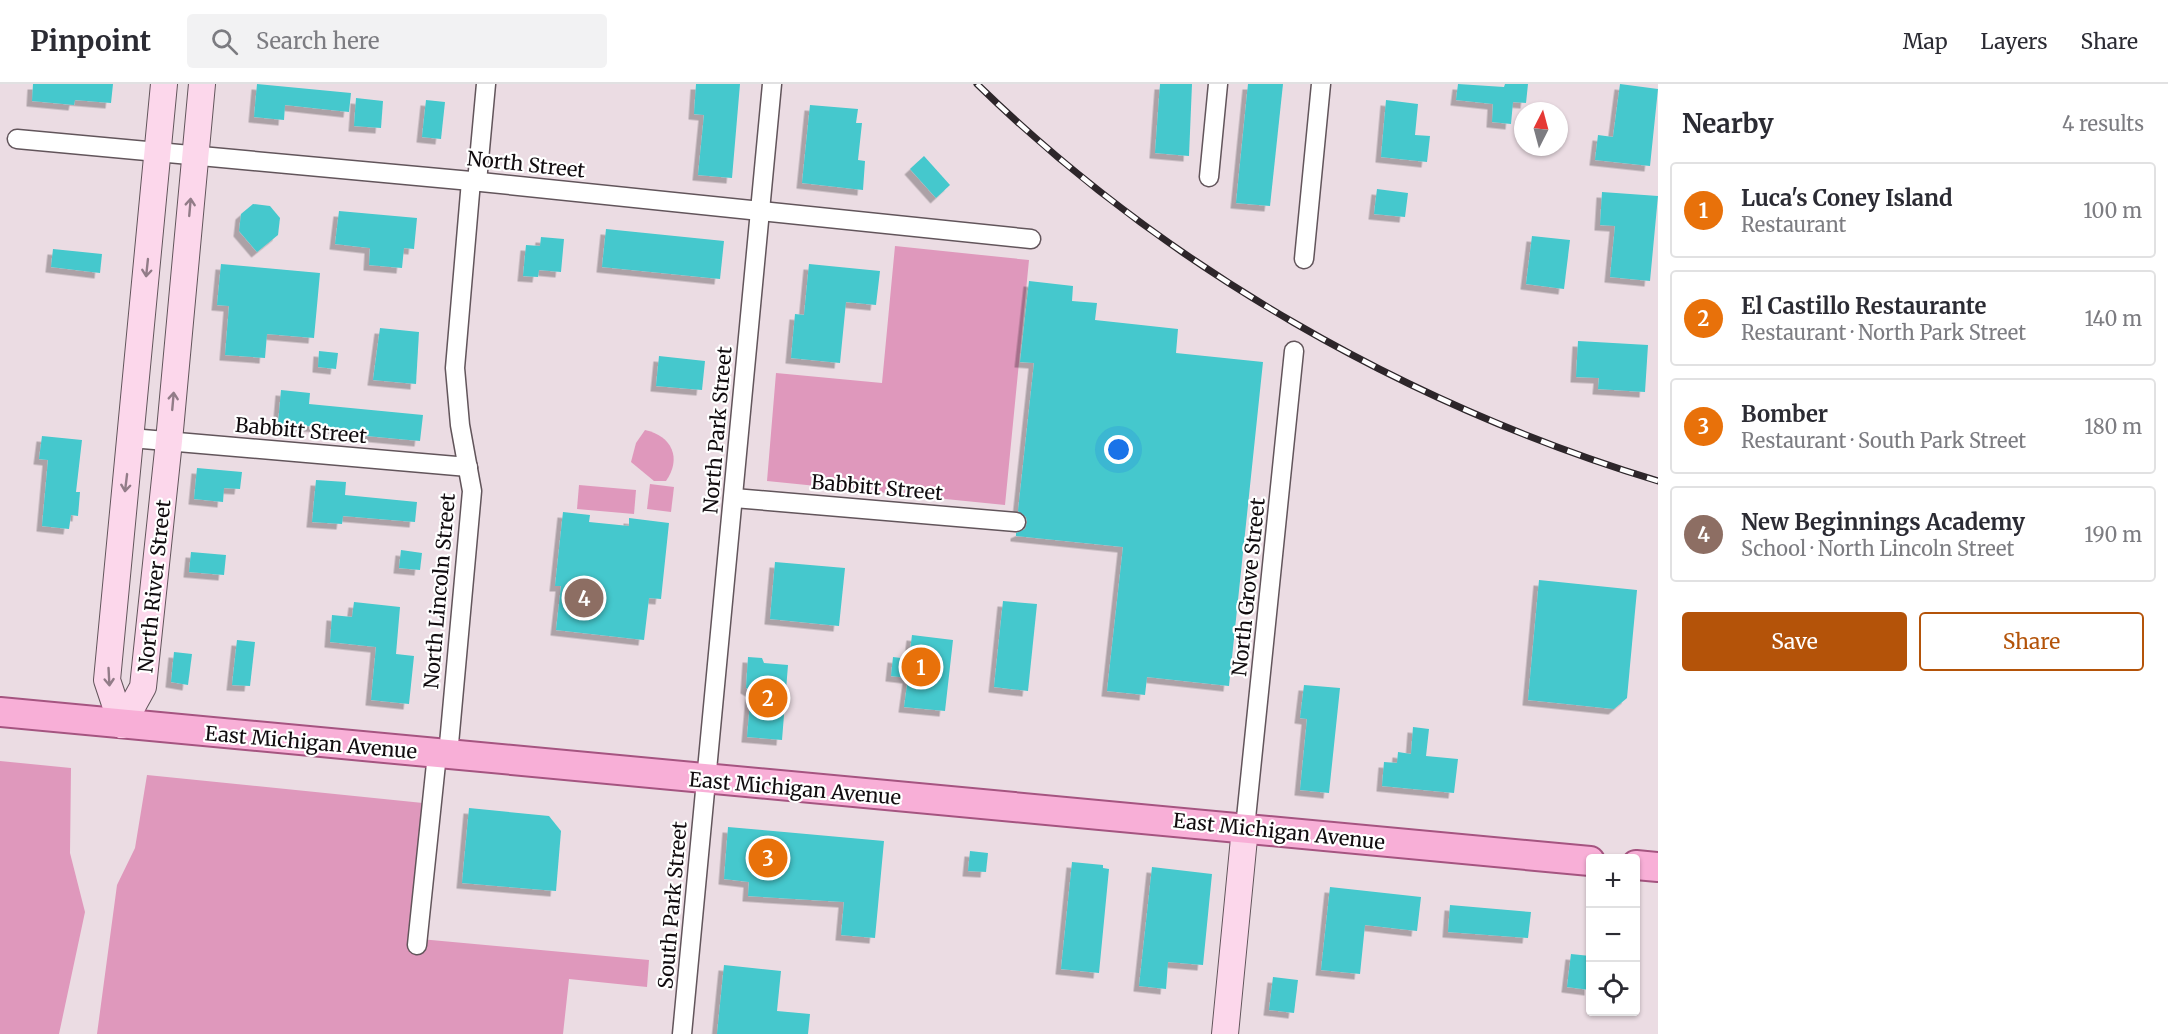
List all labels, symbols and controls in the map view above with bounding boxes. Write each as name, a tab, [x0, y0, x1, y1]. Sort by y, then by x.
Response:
search box	[187, 14, 607, 68]
text: Pinpoint	[30, 23, 151, 59]
icon: search	[208, 25, 241, 58]
text: Search here	[256, 27, 379, 55]
text: Map	[1903, 28, 1948, 55]
text: Layers	[1981, 28, 2048, 55]
text: Share	[2081, 28, 2138, 55]
north arrow	[1514, 102, 1568, 156]
text: Nearby	[1682, 107, 1774, 140]
text: 4 results	[2062, 111, 2144, 136]
street label: North Street	[466, 145, 587, 183]
text: Luca's Coney Island	[1741, 184, 1953, 212]
one-way arrow	[185, 197, 196, 217]
text: 1	[1699, 198, 1708, 223]
text: 100 m	[2083, 198, 2142, 223]
text: Restaurant	[1741, 212, 1846, 237]
one-way arrow	[141, 257, 152, 277]
text: El Castillo Restaurante	[1741, 292, 1986, 320]
text: 2	[1698, 306, 1709, 331]
text: 140 m	[2085, 306, 2142, 331]
text: Restaurant · North Park Street	[1741, 320, 2026, 345]
street label: North Park Street	[697, 345, 737, 515]
one-way arrow	[168, 391, 179, 411]
text: Bomber	[1741, 400, 1828, 428]
street label: Babbitt Street	[234, 412, 368, 448]
text: 3	[1698, 414, 1709, 439]
text: 180 m	[2084, 414, 2142, 439]
text: Restaurant · South Park Street	[1741, 428, 2026, 453]
your location	[1104, 435, 1133, 464]
street label: Babbitt Street	[810, 469, 944, 505]
one-way arrow	[120, 472, 131, 492]
street label: North Lincoln Street	[418, 492, 460, 690]
street label: North Grove Street	[1226, 496, 1270, 677]
street label: North River Street	[132, 498, 176, 674]
text: New Beginnings Academy	[1741, 508, 2025, 536]
text: 4	[1697, 522, 1710, 547]
text: 190 m	[2084, 522, 2142, 547]
text: School · North Lincoln Street	[1741, 536, 2014, 561]
pin: 4	[564, 576, 604, 620]
button: Save	[1682, 612, 1907, 671]
button: Share	[1919, 612, 2144, 671]
pin: 1	[902, 644, 940, 690]
one-way arrow	[103, 666, 114, 686]
pin: 2	[748, 676, 788, 720]
street label: East Michigan Avenue	[204, 720, 418, 764]
street label: East Michigan Avenue	[688, 766, 902, 810]
street label: East Michigan Avenue	[1172, 807, 1386, 855]
street label: South Park Street	[652, 820, 692, 990]
pin: 3	[748, 836, 788, 880]
map controls	[1586, 854, 1640, 1016]
button: +	[1586, 854, 1640, 908]
button: −	[1586, 908, 1640, 962]
button: locate	[1586, 962, 1640, 1016]

